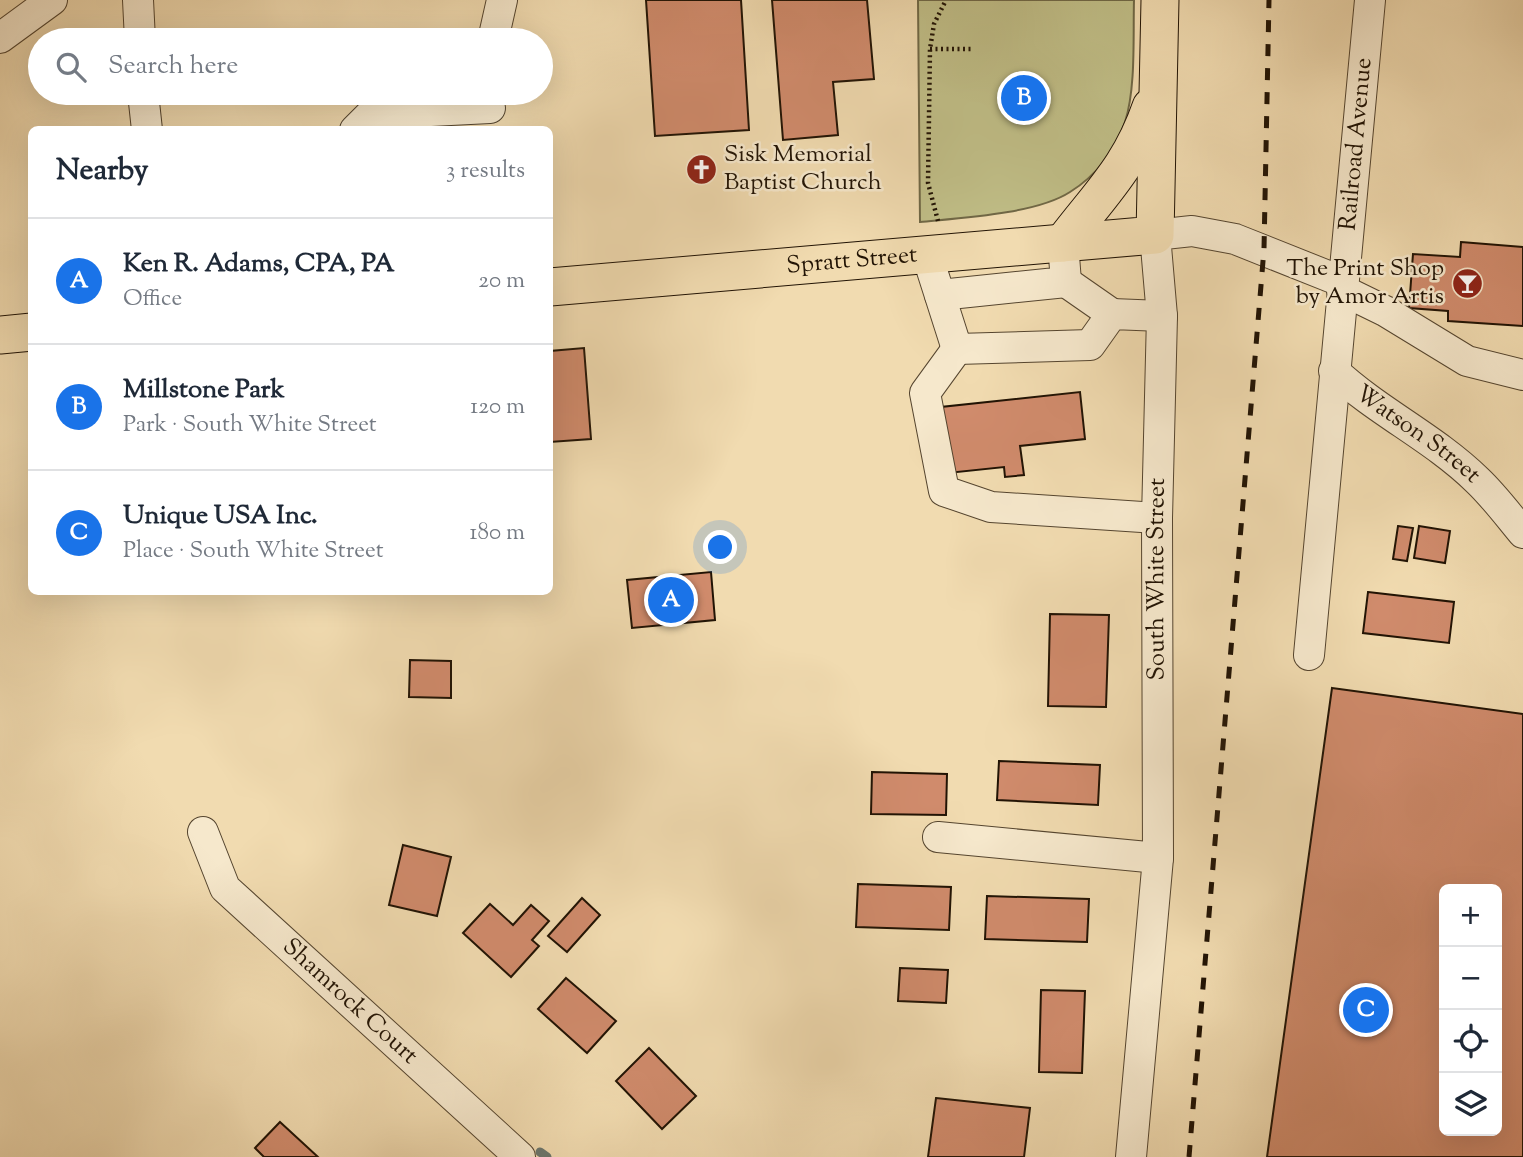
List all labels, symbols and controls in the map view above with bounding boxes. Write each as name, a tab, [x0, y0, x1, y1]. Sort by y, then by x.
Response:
search box	[28, 28, 553, 105]
icon: search	[52, 48, 90, 86]
text: Search here	[108, 48, 238, 85]
street label: Railroad Avenue	[1332, 56, 1382, 232]
pin: B	[1001, 72, 1047, 124]
place label: Sisk Memorial Baptist Church	[724, 138, 882, 200]
text: Nearby	[56, 150, 148, 193]
church icon: Sisk Memorial Baptist Church	[684, 152, 718, 186]
text: 3 results	[446, 155, 525, 188]
street label: Spratt Street	[785, 239, 919, 284]
text: Ken R. Adams, CPA, PA	[123, 246, 395, 283]
place label: The Print Shop by Amor Artis	[1286, 252, 1444, 314]
text: A	[70, 265, 88, 298]
text: 20 m	[478, 265, 525, 298]
bar icon: The Print Shop by Amor Artis	[1450, 266, 1484, 300]
text: Office	[123, 283, 182, 316]
text: Millstone Park	[123, 372, 285, 409]
street label: Watson Street	[1347, 377, 1488, 492]
text: B	[72, 391, 86, 424]
text: 120 m	[470, 391, 525, 424]
text: Park · South White Street	[123, 409, 377, 442]
street label: South White Street	[1140, 477, 1175, 681]
text: Unique USA Inc.	[123, 498, 318, 535]
text: C	[70, 517, 88, 550]
text: 180 m	[470, 517, 525, 550]
your location	[703, 530, 737, 564]
text: Place · South White Street	[123, 535, 384, 568]
pin: A	[648, 574, 694, 626]
map controls	[1439, 884, 1502, 1136]
button: +	[1439, 884, 1502, 947]
street label: Shamrock Court	[274, 931, 425, 1073]
button: −	[1439, 947, 1502, 1010]
pin: C	[1343, 984, 1389, 1036]
button: locate	[1439, 1010, 1502, 1073]
button: layers	[1439, 1073, 1502, 1136]

